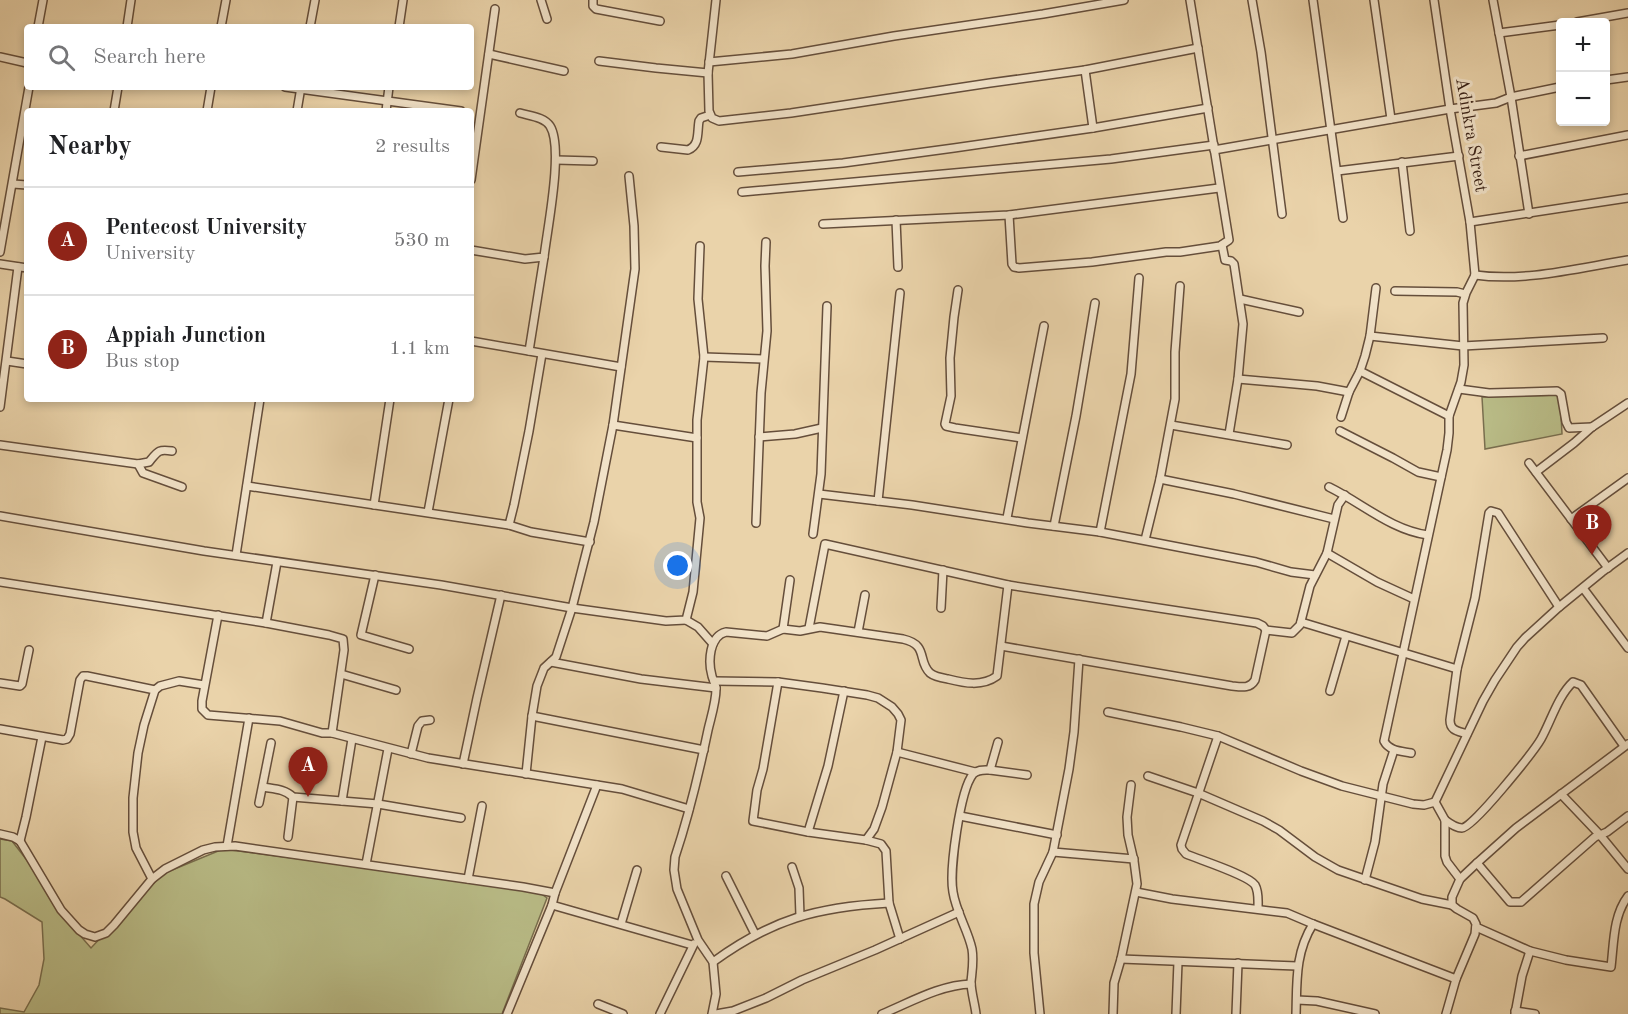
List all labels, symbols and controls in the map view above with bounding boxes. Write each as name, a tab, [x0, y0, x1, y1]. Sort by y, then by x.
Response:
map controls	[1556, 18, 1610, 126]
button: +	[1556, 18, 1610, 72]
search box	[24, 24, 474, 90]
icon: search	[45, 41, 78, 74]
text: Search here	[93, 46, 206, 68]
button: −	[1556, 72, 1610, 126]
street label: Adinkra Street	[1452, 76, 1490, 194]
text: Nearby	[48, 134, 132, 160]
text: 2 results	[375, 137, 450, 157]
text: Pentecost University	[105, 217, 307, 239]
text: A	[60, 231, 75, 251]
text: 530 m	[394, 231, 450, 251]
text: University	[105, 244, 196, 264]
text: Appiah Junction	[105, 325, 266, 347]
text: B	[60, 339, 75, 359]
text: 1.1 km	[389, 339, 450, 359]
text: Bus stop	[105, 352, 180, 372]
pin: B	[1572, 506, 1612, 555]
your location	[663, 551, 692, 580]
pin: A	[288, 748, 328, 797]

